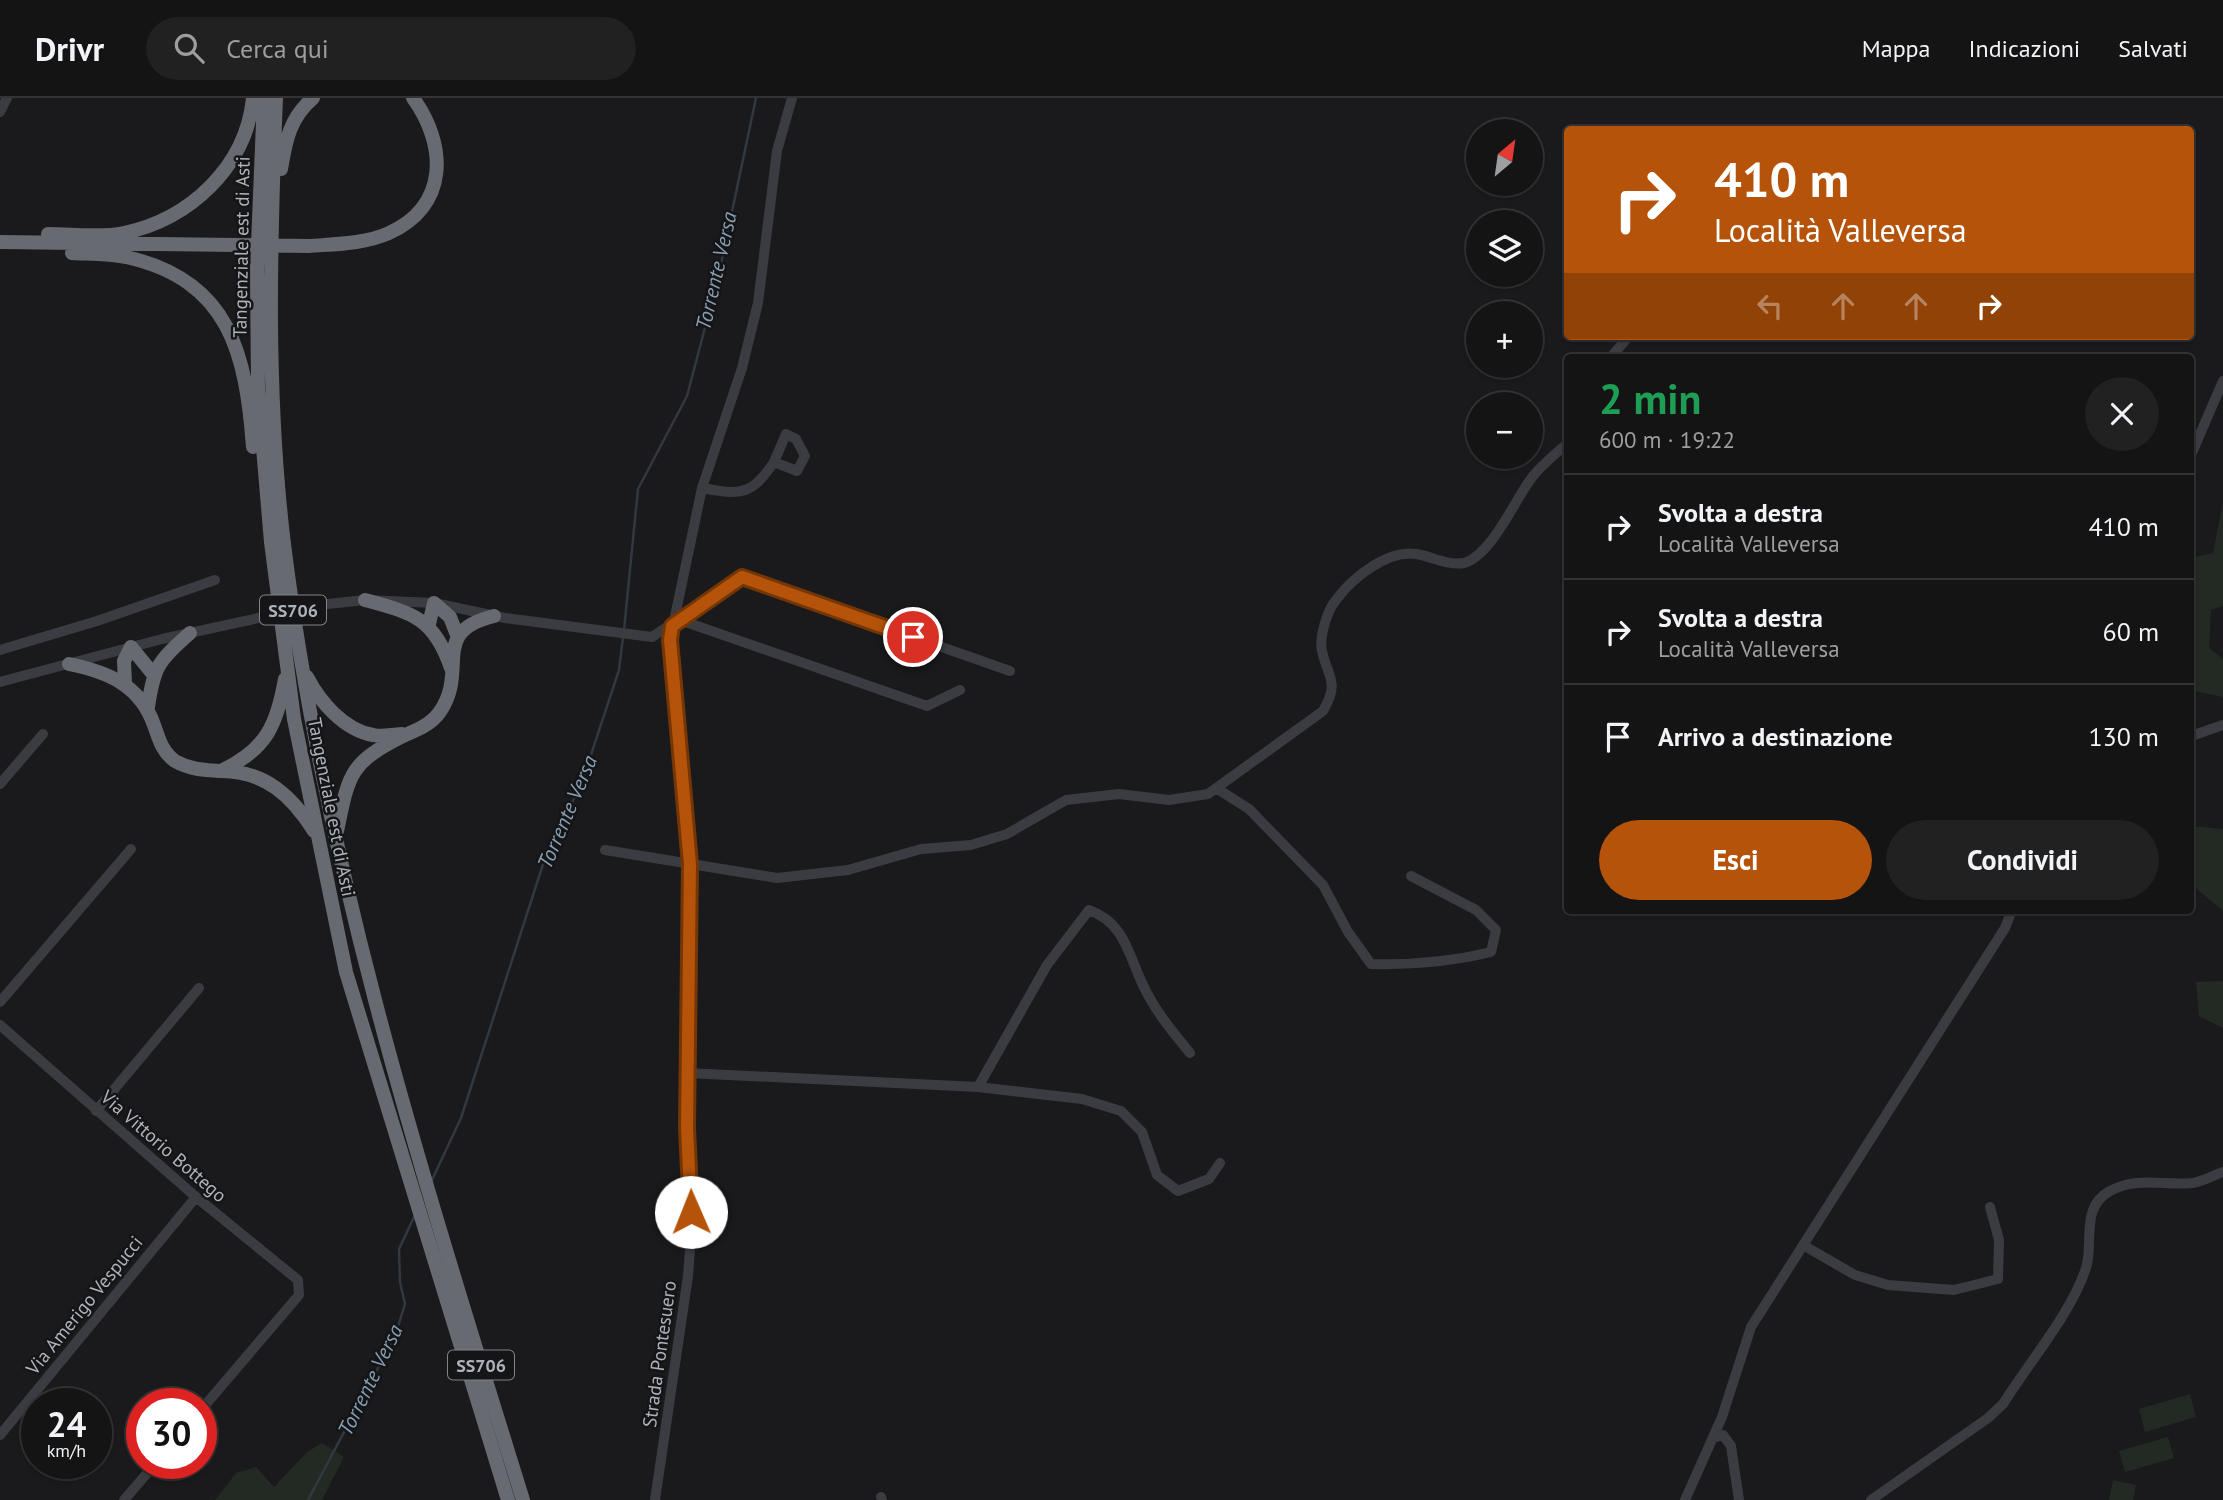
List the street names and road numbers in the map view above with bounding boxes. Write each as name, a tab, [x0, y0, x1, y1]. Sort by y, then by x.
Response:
street label: Tangenziale est di Asti	[227, 156, 255, 338]
road number: SS706	[260, 596, 326, 624]
street label: Tangenziale est di Asti	[303, 716, 361, 898]
street label: Via Vittorio Bottego	[95, 1084, 232, 1207]
street label: Via Amerigo Vespucci	[20, 1231, 147, 1380]
street label: Strada Pontesuero	[637, 1279, 681, 1429]
road number: SS706	[448, 1350, 514, 1380]

